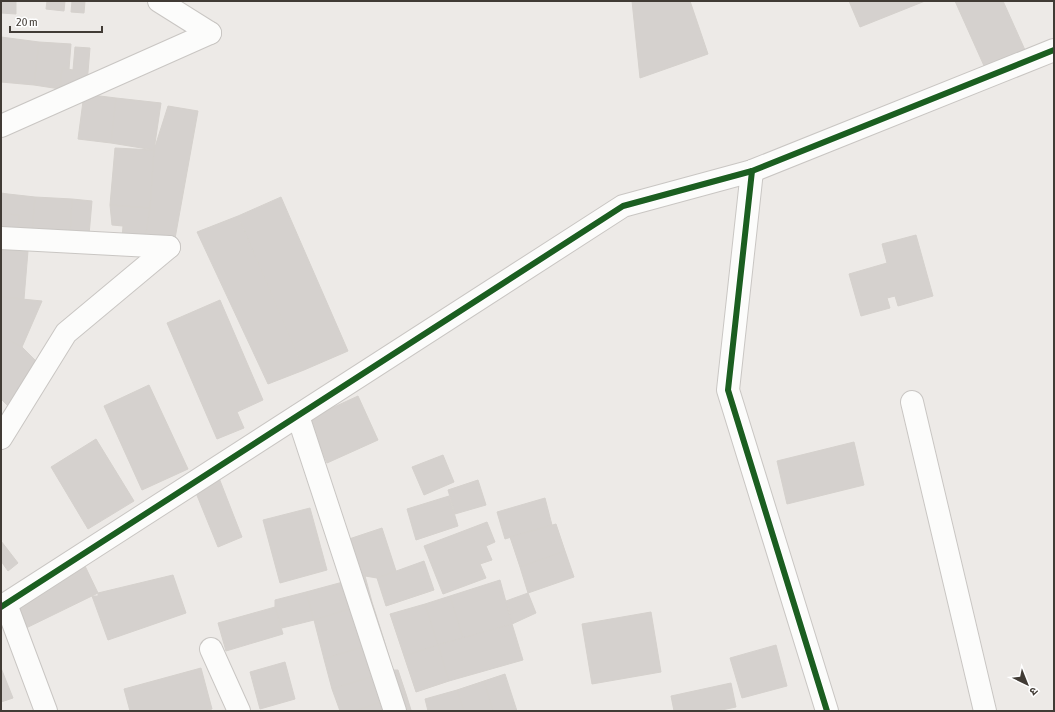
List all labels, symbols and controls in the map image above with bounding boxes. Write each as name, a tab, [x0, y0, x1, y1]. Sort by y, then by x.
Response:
scale bar	[10, 8, 102, 34]
text: 20 m	[16, 15, 38, 29]
north arrow	[1007, 664, 1047, 704]
text: उ	[1027, 685, 1040, 698]

